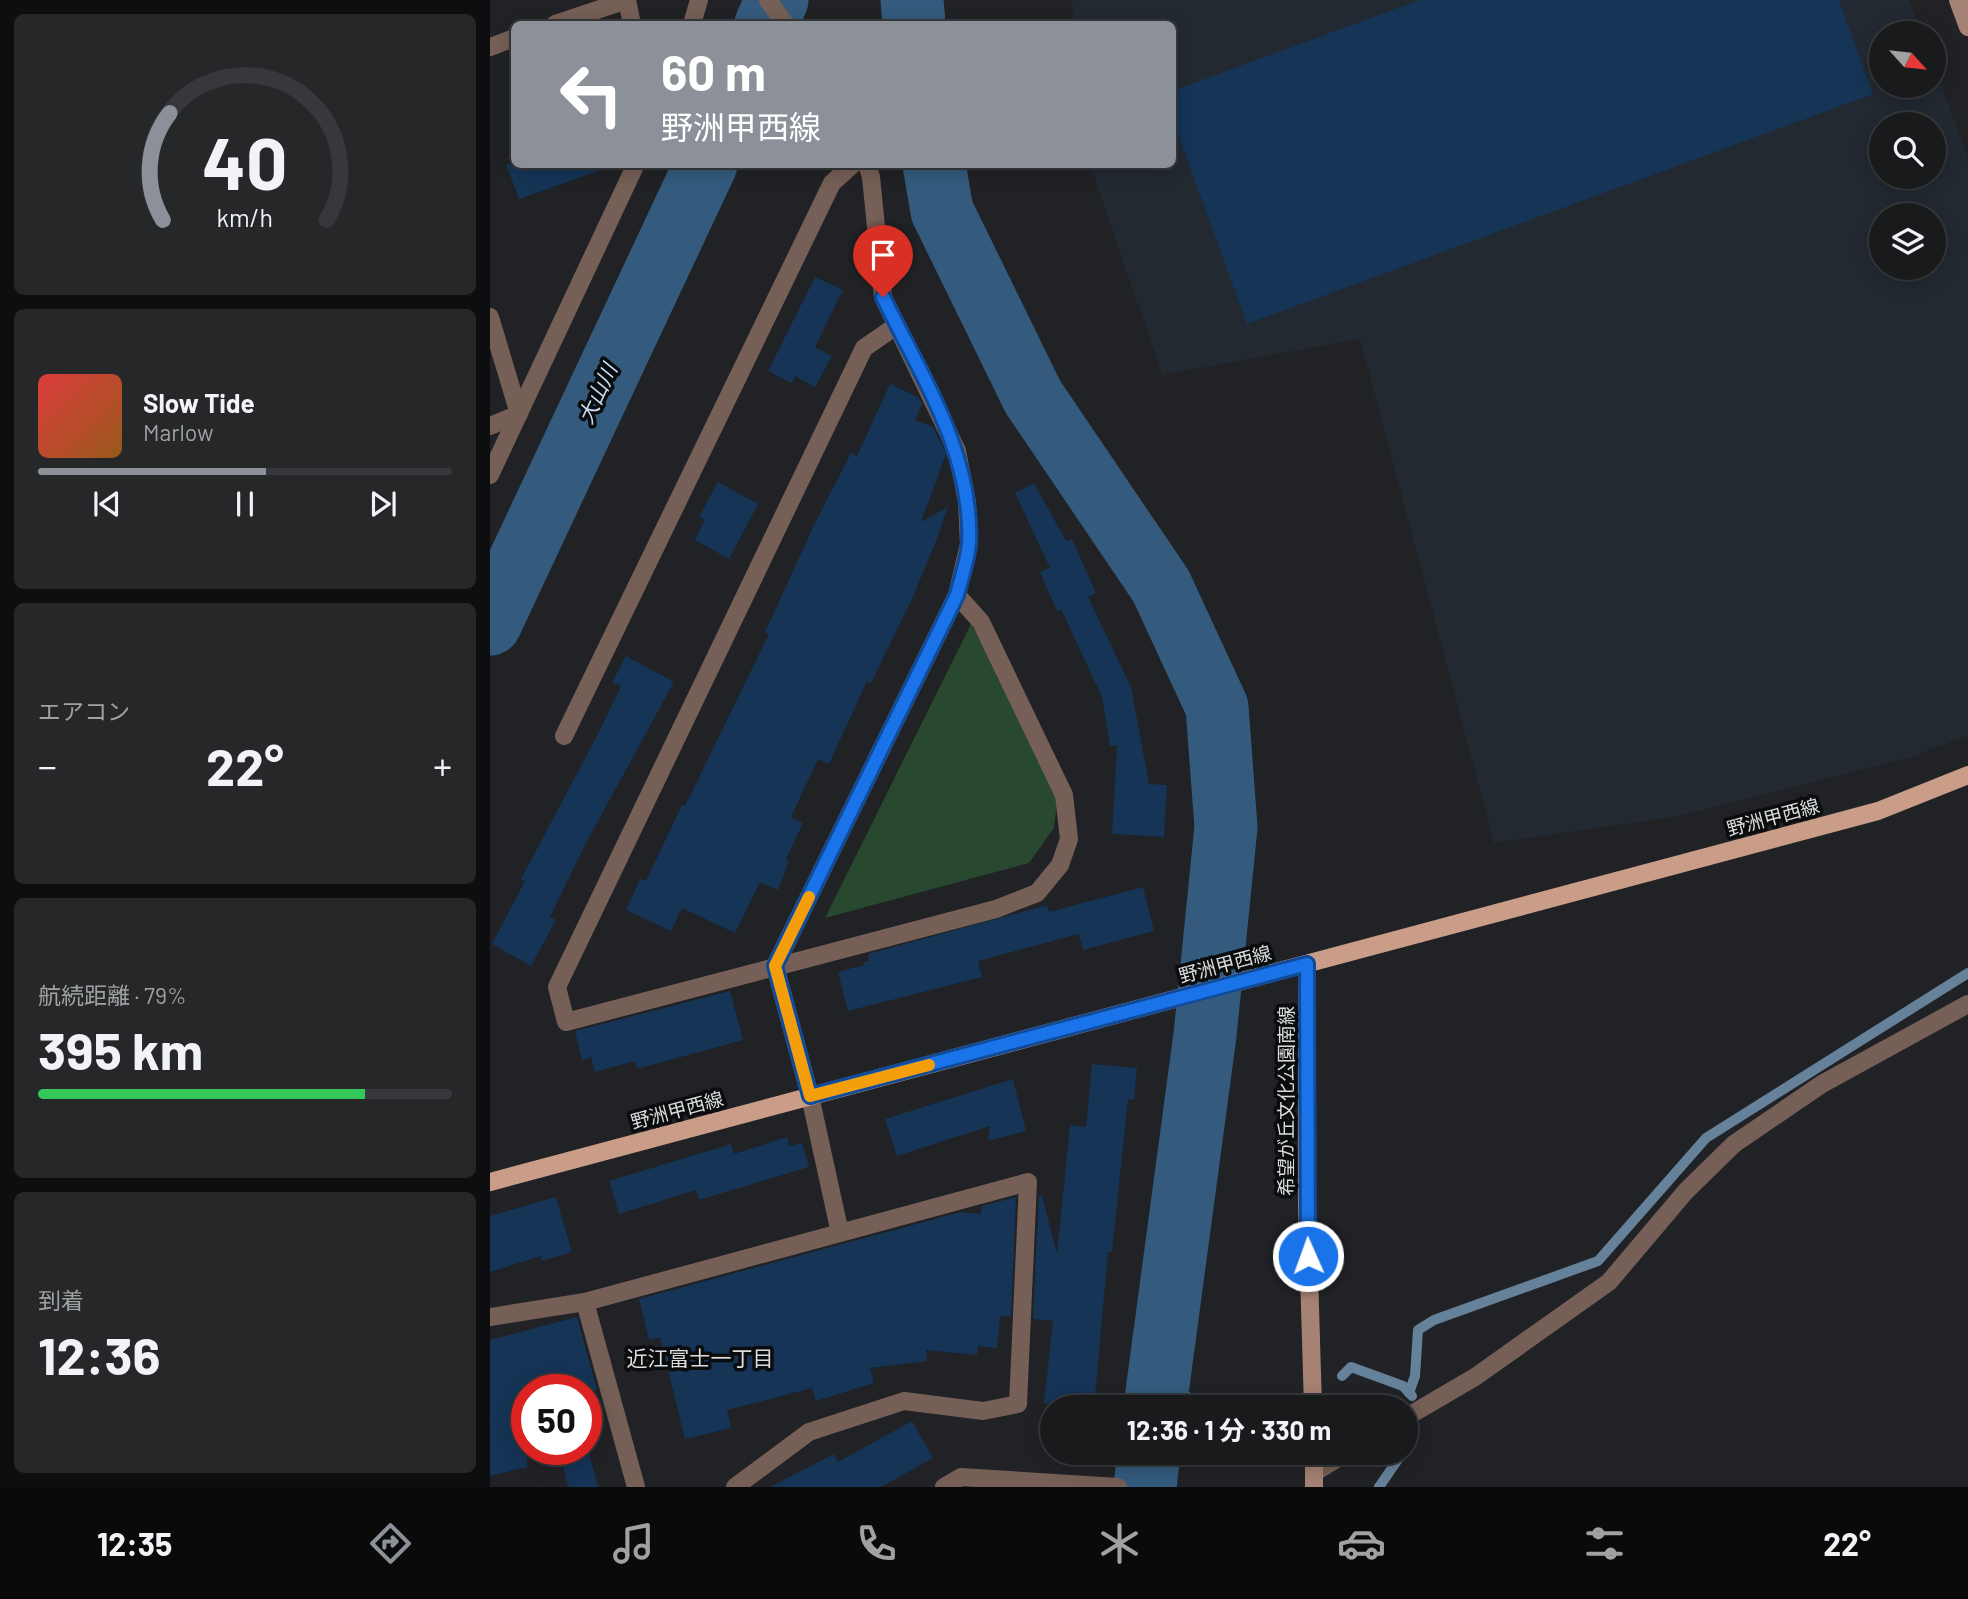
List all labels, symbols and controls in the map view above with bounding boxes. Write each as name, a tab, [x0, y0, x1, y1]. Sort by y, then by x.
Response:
north arrow	[1869, 21, 1946, 98]
map controls	[1869, 21, 1946, 280]
text: 60 m	[661, 42, 766, 101]
icon: left	[546, 49, 637, 140]
text: 野洲甲西線	[661, 107, 821, 145]
button: search	[1869, 112, 1946, 189]
text: 40	[202, 118, 288, 206]
text: km/h	[217, 202, 273, 232]
button: layers	[1869, 203, 1946, 280]
pin	[853, 225, 913, 297]
icon: arrive	[864, 236, 902, 274]
water label: 大山川	[572, 358, 622, 427]
text: Slow Tide	[143, 387, 255, 418]
text: Marlow	[143, 418, 214, 446]
icon: previous	[88, 485, 126, 523]
icon: pause	[226, 485, 264, 523]
icon: next	[364, 485, 402, 523]
text: エアコン	[38, 697, 130, 725]
text: 22°	[206, 734, 284, 796]
text: −	[38, 742, 57, 788]
text: +	[433, 742, 452, 788]
street label: 野洲甲西線	[1724, 793, 1822, 840]
street label: 野洲甲西線	[1176, 940, 1274, 987]
text: 航続距離 · 79%	[38, 981, 186, 1009]
street label: 希望が丘文化公園南線	[1274, 1006, 1297, 1196]
text: 395 km	[38, 1018, 203, 1080]
street label: 野洲甲西線	[628, 1086, 726, 1133]
position arrow	[1271, 1219, 1345, 1293]
text: 到着	[38, 1286, 84, 1314]
text: 12:36	[38, 1323, 160, 1385]
district label: 近江富士一丁目	[627, 1345, 774, 1370]
speed limit sign: 50	[511, 1374, 602, 1465]
text: 12:36 · 1 分 · 330 m	[1127, 1414, 1331, 1445]
icon: directions	[366, 1519, 415, 1568]
icon: music	[609, 1519, 658, 1568]
icon: phone	[852, 1519, 901, 1568]
icon: climate	[1095, 1519, 1144, 1568]
icon: car	[1337, 1519, 1386, 1568]
icon: filters	[1580, 1519, 1629, 1568]
text: 12:35	[97, 1524, 172, 1562]
text: 22°	[1823, 1524, 1871, 1562]

